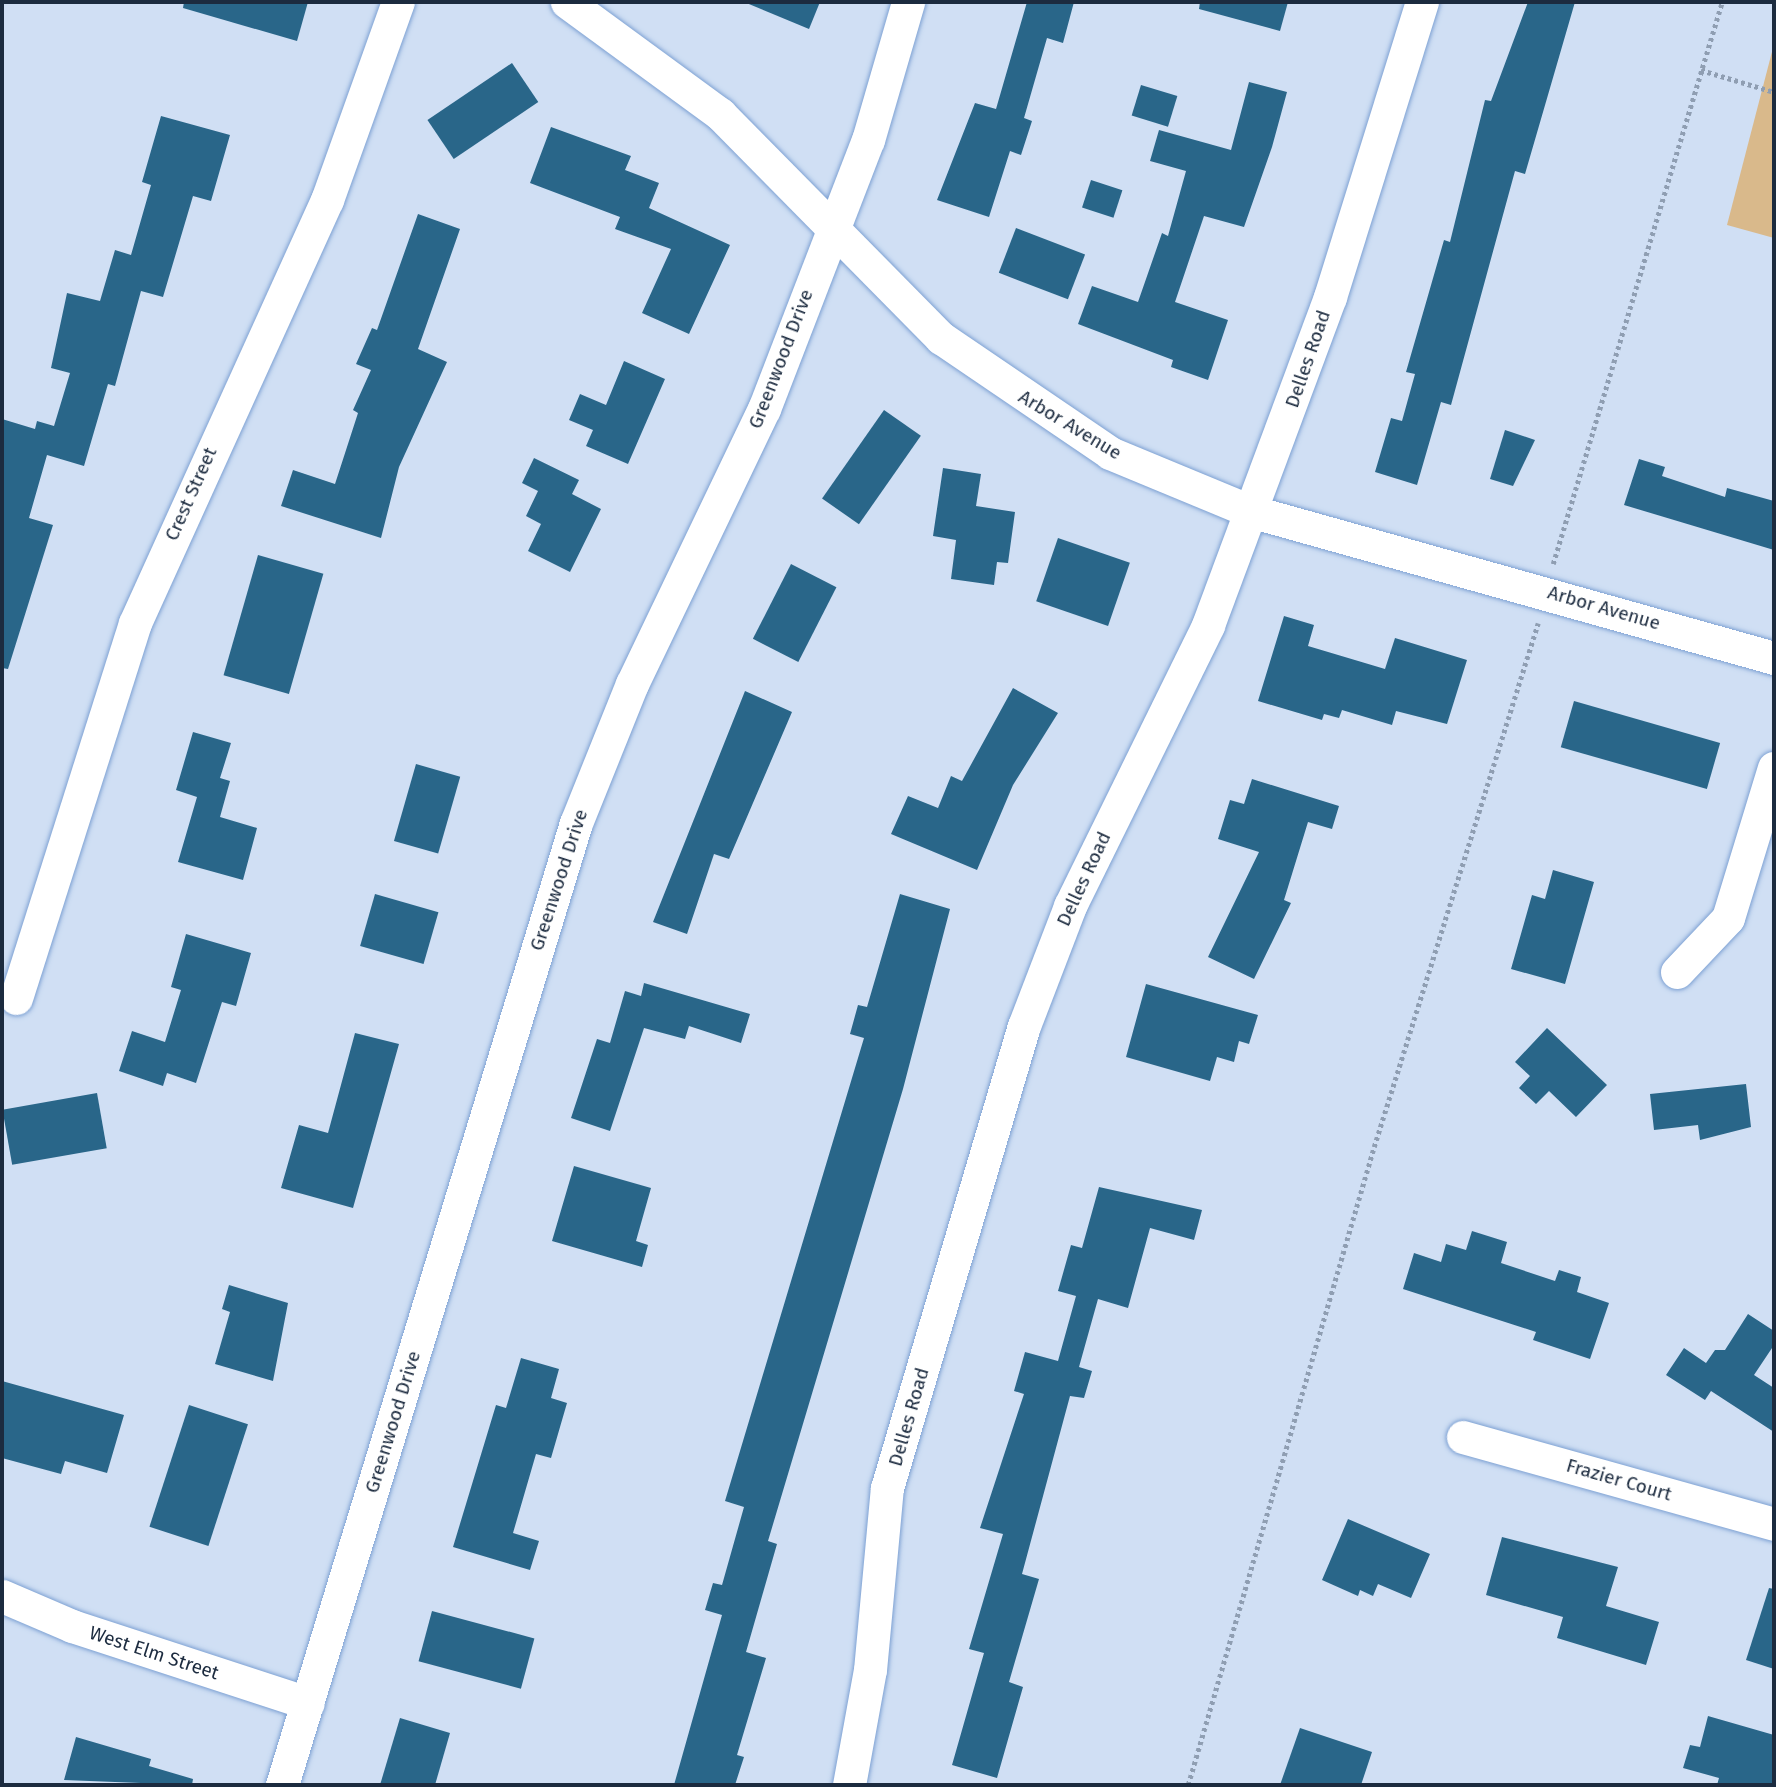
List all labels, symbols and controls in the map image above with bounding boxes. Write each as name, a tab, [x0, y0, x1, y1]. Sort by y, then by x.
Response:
street label: Greenwood Drive	[744, 286, 818, 432]
street label: Delles Road	[1281, 307, 1335, 411]
street label: Arbor Avenue	[1014, 385, 1126, 465]
street label: Crest Street	[160, 444, 222, 544]
street label: Arbor Avenue	[1545, 581, 1663, 635]
street label: Greenwood Drive	[525, 806, 593, 954]
street label: Delles Road	[1052, 828, 1116, 930]
street label: Greenwood Drive	[361, 1348, 425, 1496]
street label: Delles Road	[884, 1365, 934, 1469]
street label: Frazier Court	[1564, 1454, 1674, 1506]
street label: West Elm Street	[86, 1621, 222, 1685]

